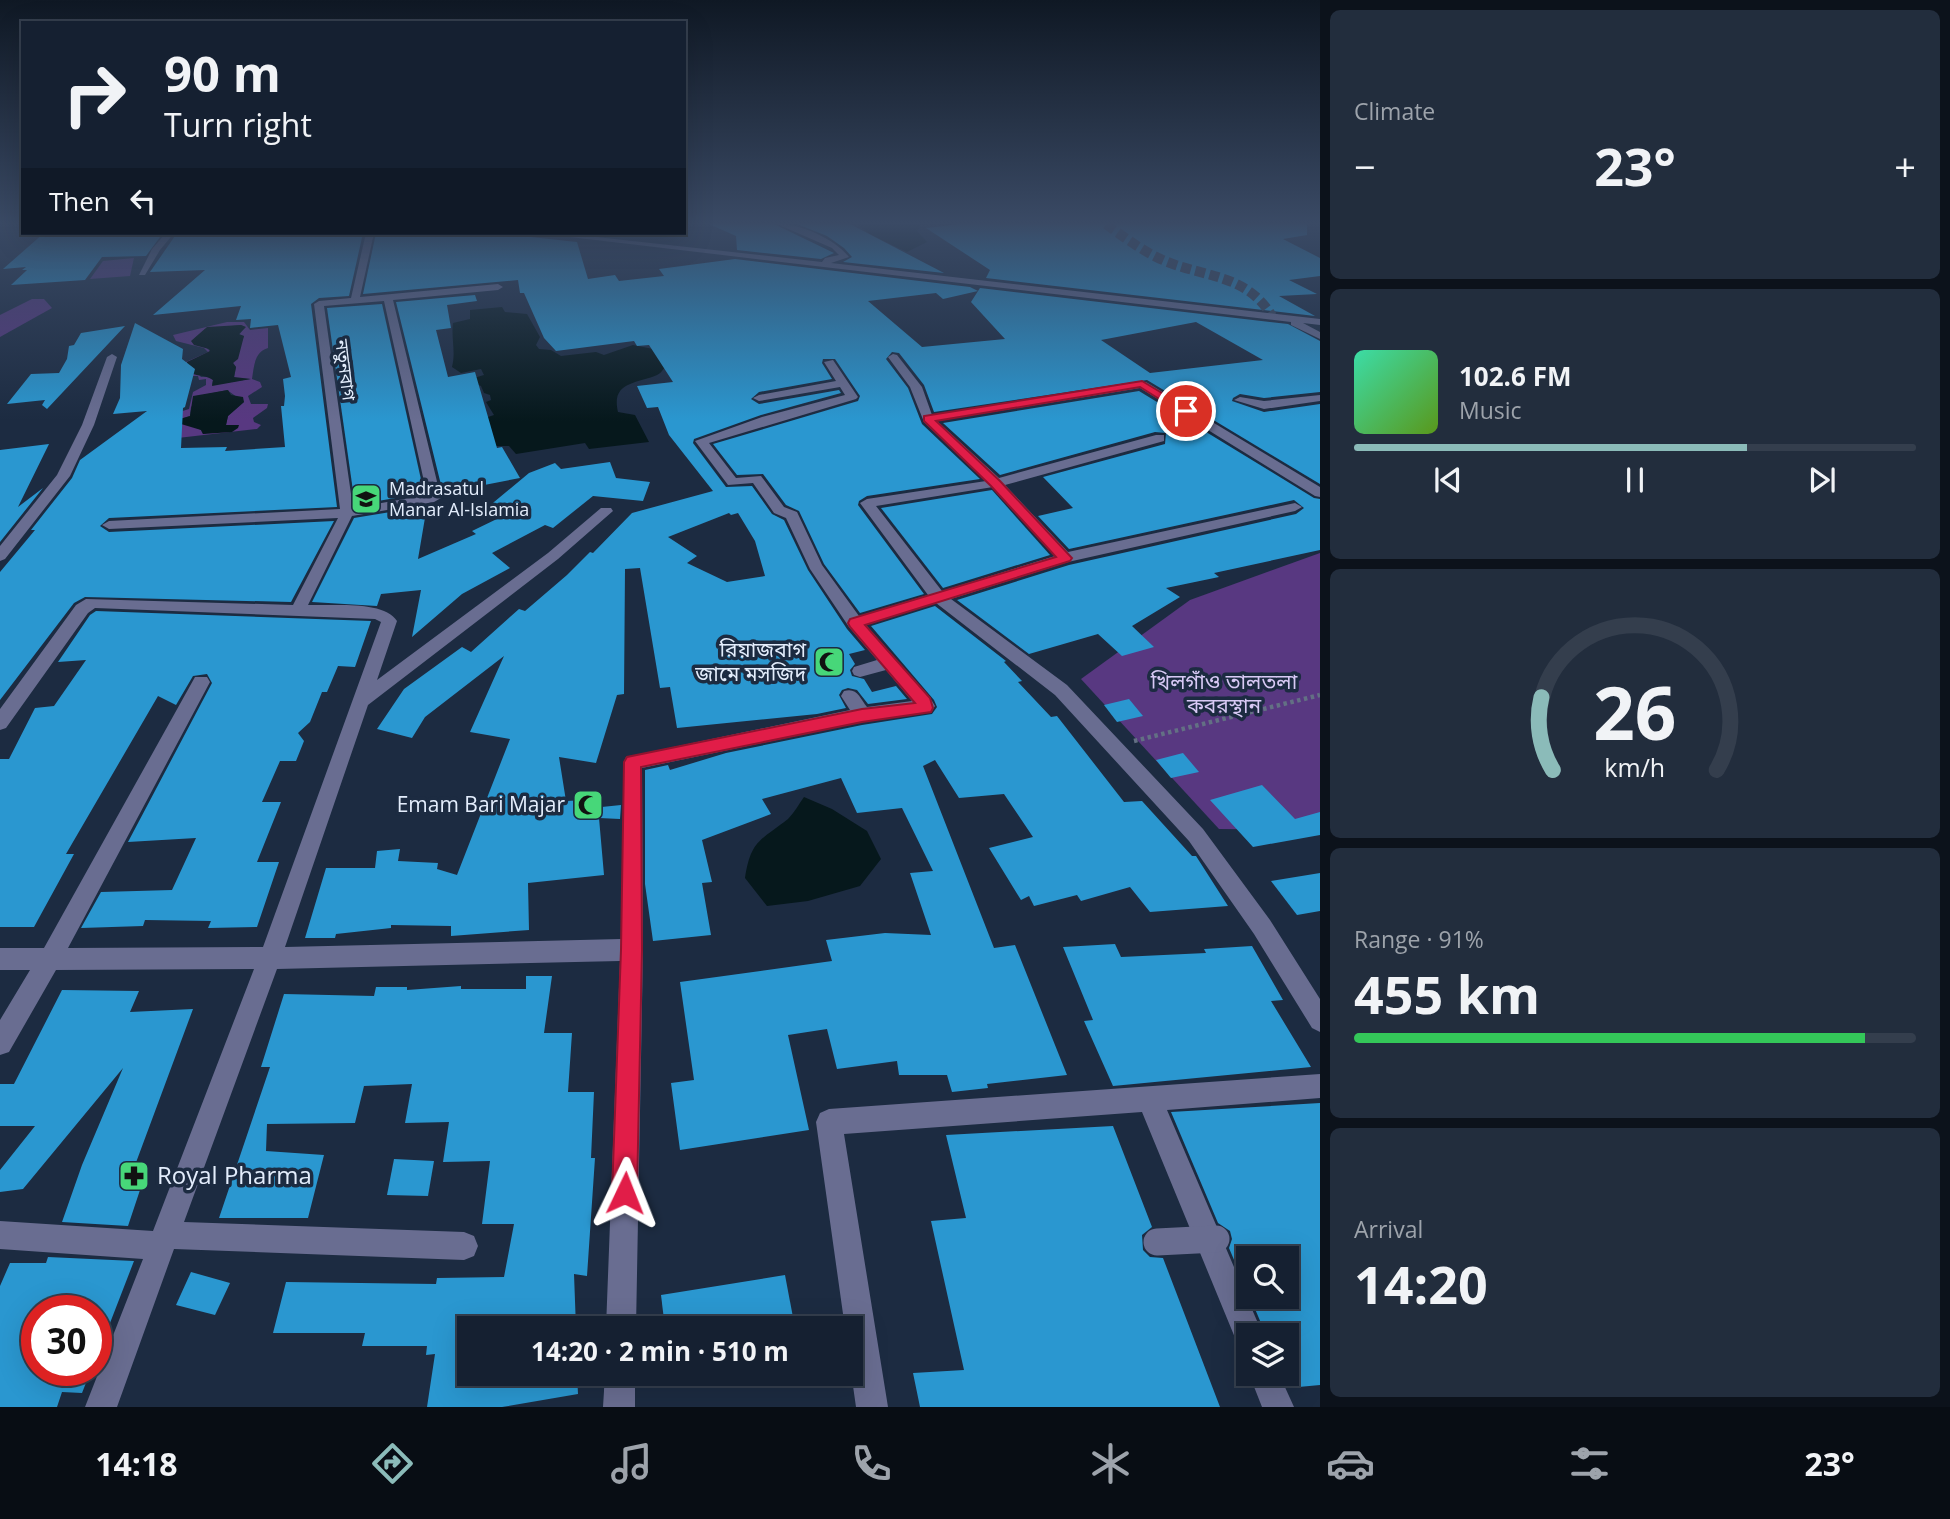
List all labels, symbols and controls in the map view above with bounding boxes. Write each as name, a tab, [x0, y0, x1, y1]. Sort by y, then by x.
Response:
text: 90 m	[164, 40, 281, 106]
icon: right	[49, 49, 140, 140]
text: Climate	[1354, 95, 1435, 127]
text: Turn right	[164, 103, 312, 146]
text: 23°	[1594, 130, 1676, 201]
text: −	[1354, 140, 1376, 192]
text: +	[1894, 140, 1916, 192]
icon: left	[124, 182, 162, 220]
text: Then	[49, 183, 110, 219]
street label: নতুনবাগ	[330, 337, 362, 402]
text: 102.6 FM	[1459, 358, 1571, 394]
pin	[1156, 381, 1216, 441]
icon: arrive	[1167, 392, 1205, 430]
text: Music	[1459, 394, 1522, 426]
icon: previous	[1429, 461, 1467, 499]
icon: pause	[1616, 461, 1654, 499]
icon: next	[1803, 461, 1841, 499]
place label: Madrasatul Manar Al-Islamia	[389, 476, 529, 521]
school or university icon: Madrasatul Manar Al-Islamia	[349, 482, 383, 516]
place label: রিয়াজবাগ জামে মসজিদ	[694, 635, 806, 687]
mosque icon: রিয়াজবাগ জামে মসজিদ	[812, 645, 846, 679]
text: 26	[1593, 662, 1677, 761]
park label: খিলগাঁও তালতলা কবরস্থান	[1150, 667, 1298, 719]
text: km/h	[1605, 749, 1665, 783]
mosque icon: Emam Bari Majar	[571, 788, 605, 822]
place label: Emam Bari Majar	[397, 790, 565, 818]
text: Range · 91%	[1354, 923, 1484, 955]
text: 455 km	[1354, 958, 1540, 1029]
position arrow	[588, 1156, 662, 1230]
place label: Royal Pharma	[157, 1158, 312, 1191]
pharmacy icon: Royal Pharma	[117, 1159, 151, 1193]
text: Arrival	[1354, 1213, 1423, 1245]
map controls	[1236, 1246, 1299, 1386]
button: search	[1236, 1246, 1299, 1309]
text: 14:20	[1354, 1248, 1488, 1319]
speed limit sign: 30	[21, 1295, 112, 1386]
button: layers	[1236, 1323, 1299, 1386]
text: 14:20 · 2 min · 510 m	[531, 1333, 789, 1369]
icon: directions	[368, 1439, 417, 1488]
icon: music	[607, 1439, 656, 1488]
icon: phone	[847, 1439, 896, 1488]
icon: climate	[1086, 1439, 1135, 1488]
icon: car	[1326, 1439, 1375, 1488]
icon: filters	[1565, 1439, 1614, 1488]
text: 14:18	[95, 1442, 178, 1485]
text: 23°	[1804, 1442, 1855, 1485]

